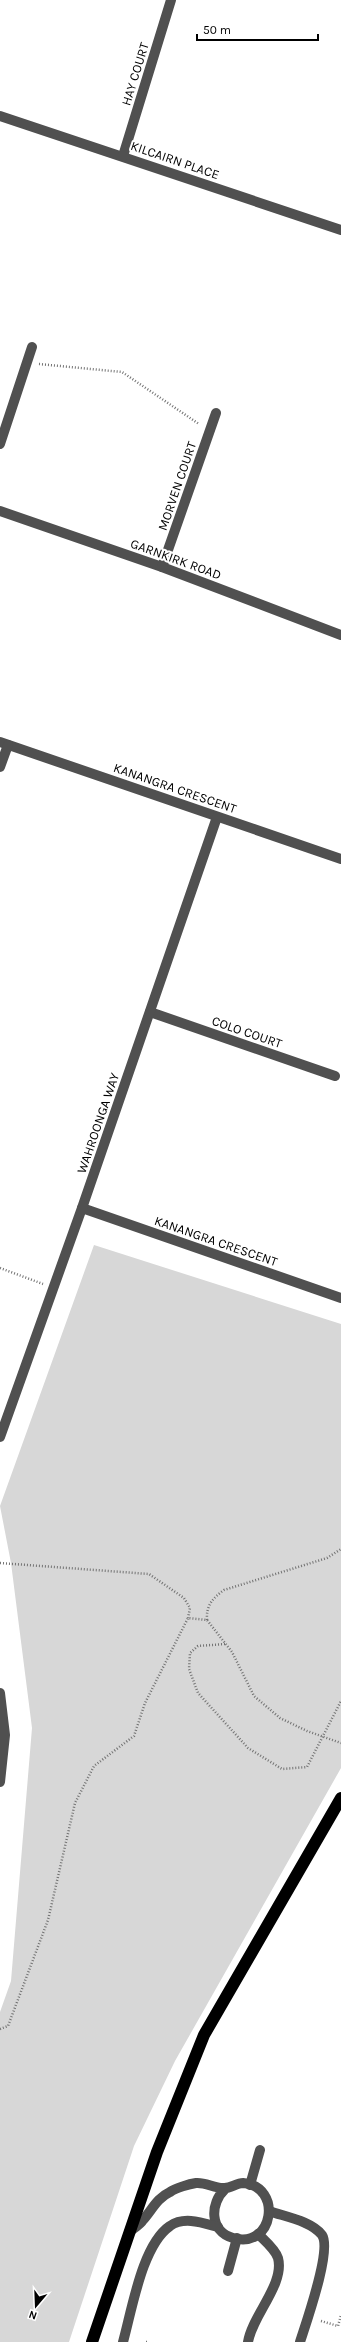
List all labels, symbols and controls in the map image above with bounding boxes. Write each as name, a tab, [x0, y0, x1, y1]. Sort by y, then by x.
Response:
scale bar	[197, 16, 318, 42]
text: 50 m	[203, 23, 231, 37]
street label: HAY COURT	[118, 40, 152, 107]
street label: KILCAIRN PLACE	[129, 138, 221, 182]
street label: MORVEN COURT	[155, 439, 199, 533]
street label: GARNKIRK ROAD	[129, 536, 223, 582]
street label: KANANGRA CRESCENT	[111, 760, 239, 816]
street label: COLO COURT	[210, 1013, 285, 1051]
street label: WAHROONGA WAY	[74, 1071, 122, 1175]
street label: KANANGRA CRESCENT	[152, 1213, 280, 1269]
north arrow	[16, 2286, 56, 2326]
text: N	[27, 2308, 39, 2322]

